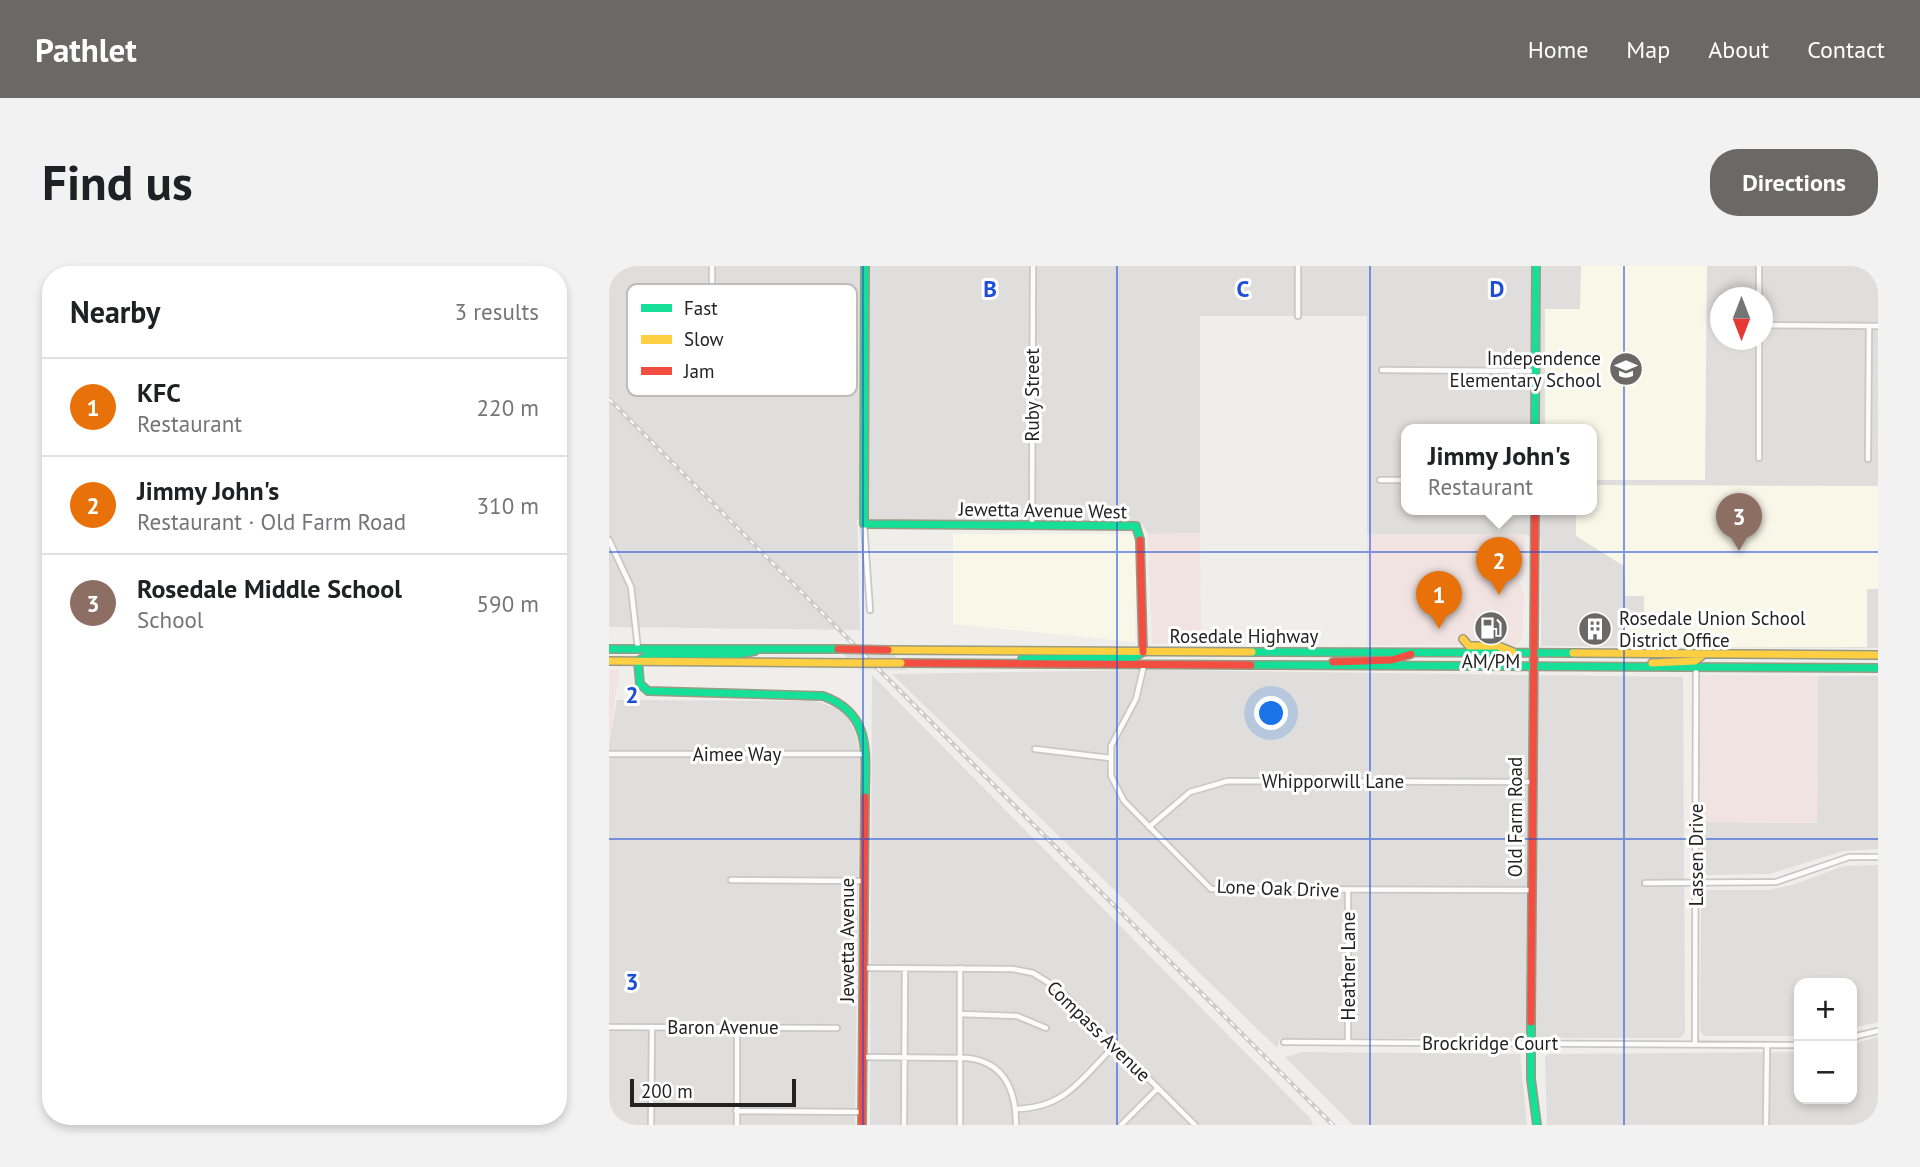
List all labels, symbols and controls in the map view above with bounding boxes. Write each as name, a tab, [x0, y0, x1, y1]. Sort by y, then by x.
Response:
text: Pathlet	[35, 28, 137, 71]
text: Home	[1528, 34, 1588, 65]
text: Map	[1626, 34, 1670, 65]
text: About	[1708, 34, 1769, 65]
text: Contact	[1807, 34, 1885, 65]
button: Directions	[1710, 149, 1878, 216]
text: Find us	[42, 150, 193, 214]
text: B	[983, 274, 997, 303]
text: C	[1237, 274, 1250, 303]
text: D	[1490, 274, 1504, 303]
legend	[627, 284, 857, 396]
north arrow	[1710, 287, 1773, 350]
text: Nearby	[70, 292, 160, 331]
text: Fast	[684, 296, 718, 320]
text: 3 results	[455, 297, 539, 326]
text: Slow	[684, 327, 724, 351]
place label: Independence Elementary School	[1450, 346, 1601, 392]
street label: Ruby Street	[1020, 348, 1044, 442]
school or university icon: Independence Elementary School	[1607, 350, 1645, 388]
text: Jam	[683, 359, 714, 383]
text: KFC	[137, 376, 181, 409]
text: 1	[86, 393, 100, 422]
text: 220 m	[477, 393, 539, 422]
text: Restaurant	[137, 409, 242, 438]
popup	[1401, 424, 1597, 515]
text: Jimmy John's	[1428, 439, 1570, 472]
text: Restaurant	[1428, 472, 1533, 501]
text: Jimmy John's	[137, 474, 279, 507]
text: 2	[86, 491, 100, 520]
text: 310 m	[477, 491, 539, 520]
pin: 3	[1716, 493, 1762, 551]
street label: Jewetta Avenue West	[958, 497, 1128, 523]
text: Restaurant · Old Farm Road	[137, 507, 406, 536]
pin: 2	[1476, 537, 1522, 595]
pin: 1	[1416, 571, 1462, 629]
text: Rosedale Middle School	[137, 572, 402, 605]
text: 3	[86, 589, 100, 618]
text: 590 m	[477, 589, 539, 618]
text: School	[137, 605, 204, 634]
place label: Rosedale Union School District Office	[1619, 606, 1806, 652]
fuel station icon: AM/PM	[1472, 609, 1510, 647]
building icon: Rosedale Union School District Office	[1576, 610, 1614, 648]
street label: Rosedale Highway	[1170, 624, 1319, 648]
place label: AM/PM	[1462, 649, 1520, 673]
text: 2	[625, 680, 639, 709]
your location	[1254, 696, 1288, 730]
street label: Aimee Way	[693, 742, 781, 766]
street label: Old Farm Road	[1503, 757, 1527, 877]
street label: Whipporwill Lane	[1262, 769, 1404, 793]
street label: Lassen Drive	[1684, 804, 1708, 906]
street label: Lone Oak Drive	[1216, 874, 1340, 902]
street label: Jewetta Avenue	[835, 878, 859, 1003]
street label: Heather Lane	[1336, 912, 1360, 1020]
text: 3	[625, 967, 639, 996]
street label: Compass Avenue	[1042, 975, 1156, 1087]
map controls	[1794, 978, 1857, 1104]
button: +	[1794, 978, 1857, 1041]
street label: Baron Avenue	[667, 1015, 779, 1039]
street label: Brockridge Court	[1422, 1031, 1559, 1055]
button: −	[1794, 1041, 1857, 1104]
scale bar	[630, 1076, 796, 1108]
text: 200 m	[641, 1079, 693, 1103]

